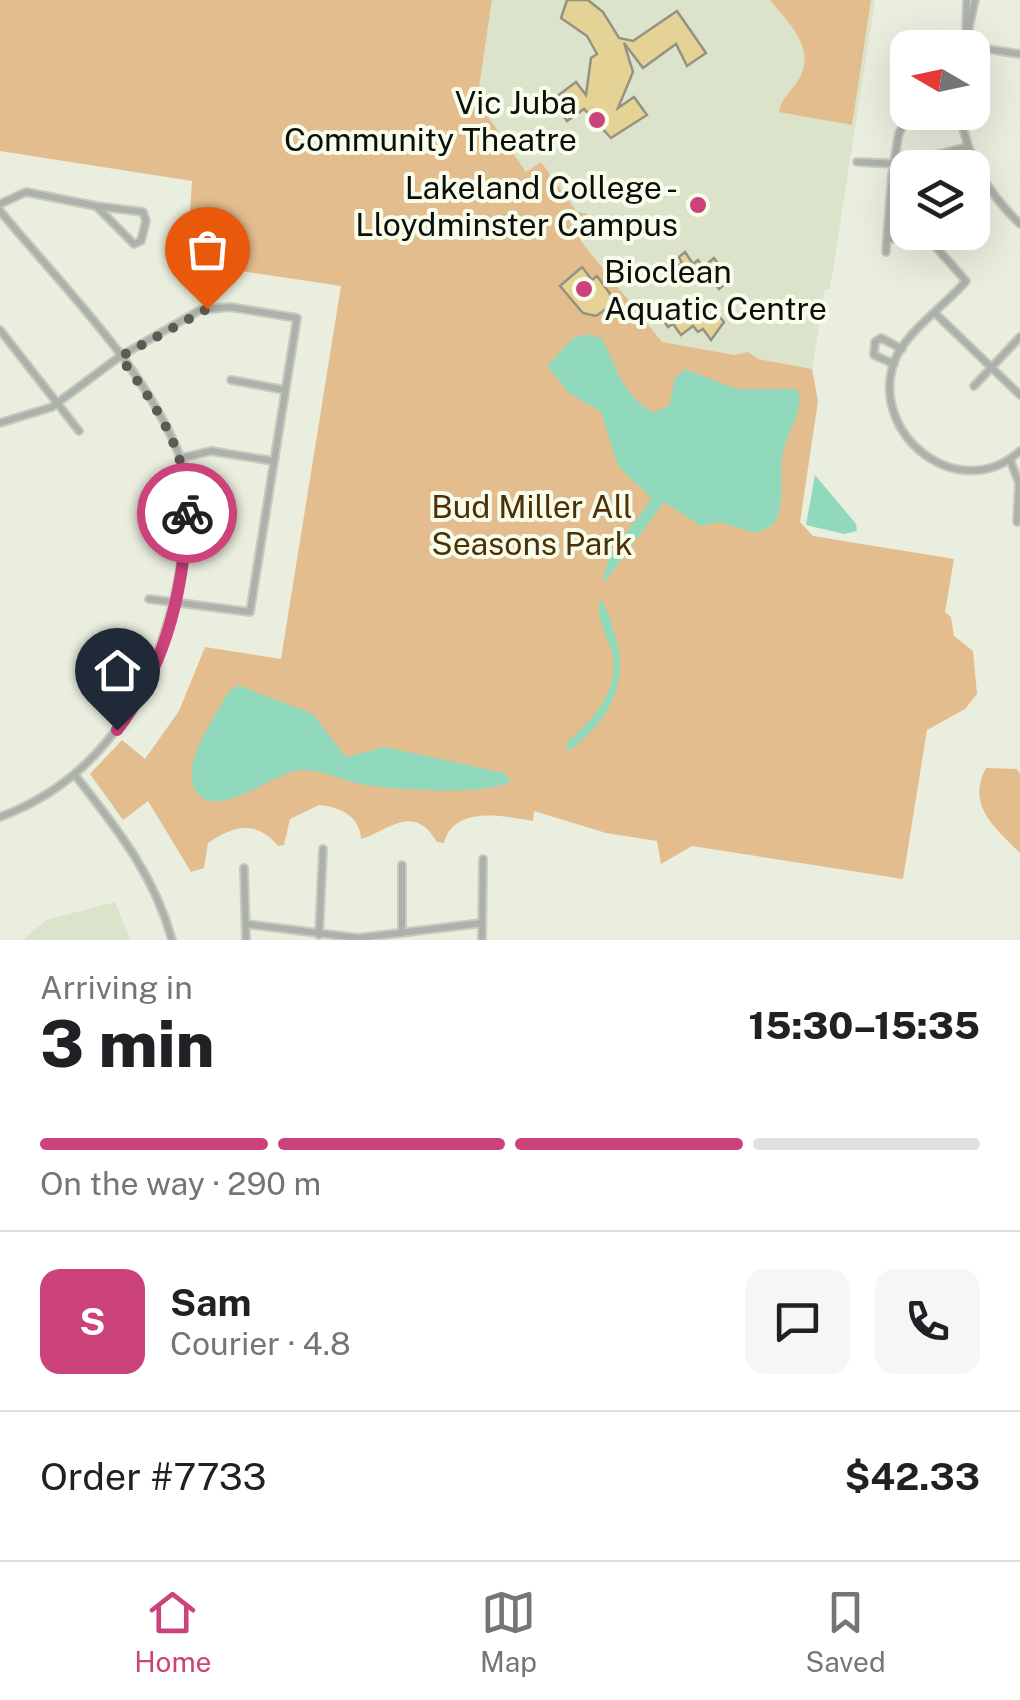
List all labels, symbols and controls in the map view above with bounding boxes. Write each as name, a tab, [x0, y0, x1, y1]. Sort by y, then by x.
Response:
north arrow	[890, 30, 990, 130]
map controls	[890, 30, 990, 250]
place label: Vic Juba Community Theatre	[284, 84, 577, 158]
marker: Vic Juba Community Theatre	[586, 109, 608, 131]
button: layers	[890, 150, 990, 250]
place label: Lakeland College - Lloydminster Campus	[355, 169, 678, 243]
marker: Lakeland College - Lloydminster Campus	[687, 194, 709, 216]
pin	[165, 207, 250, 310]
icon: bag	[180, 222, 235, 277]
place label: Bioclean Aquatic Centre	[604, 253, 827, 327]
marker: Bioclean Aquatic Centre	[573, 278, 595, 300]
courier	[137, 463, 237, 563]
icon: bike	[160, 486, 215, 541]
park label: Bud Miller All Seasons Park	[431, 488, 633, 562]
pin	[75, 628, 160, 731]
icon: home	[90, 643, 145, 698]
text: Arriving in	[40, 969, 193, 1006]
text: 15:30–15:35	[749, 1003, 980, 1048]
text: 3 min	[40, 1005, 215, 1082]
text: On the way · 290 m	[40, 1165, 321, 1202]
button: chat	[745, 1269, 850, 1374]
button: phone	[875, 1269, 980, 1374]
text: Sam	[170, 1280, 252, 1325]
text: S	[79, 1299, 106, 1344]
text: Courier · 4.8	[170, 1325, 351, 1362]
text: Order #7733	[40, 1454, 266, 1499]
text: $42.33	[844, 1454, 980, 1499]
tab: Home	[134, 1585, 211, 1678]
tab: Map	[480, 1585, 537, 1678]
tab: Saved	[806, 1585, 886, 1678]

